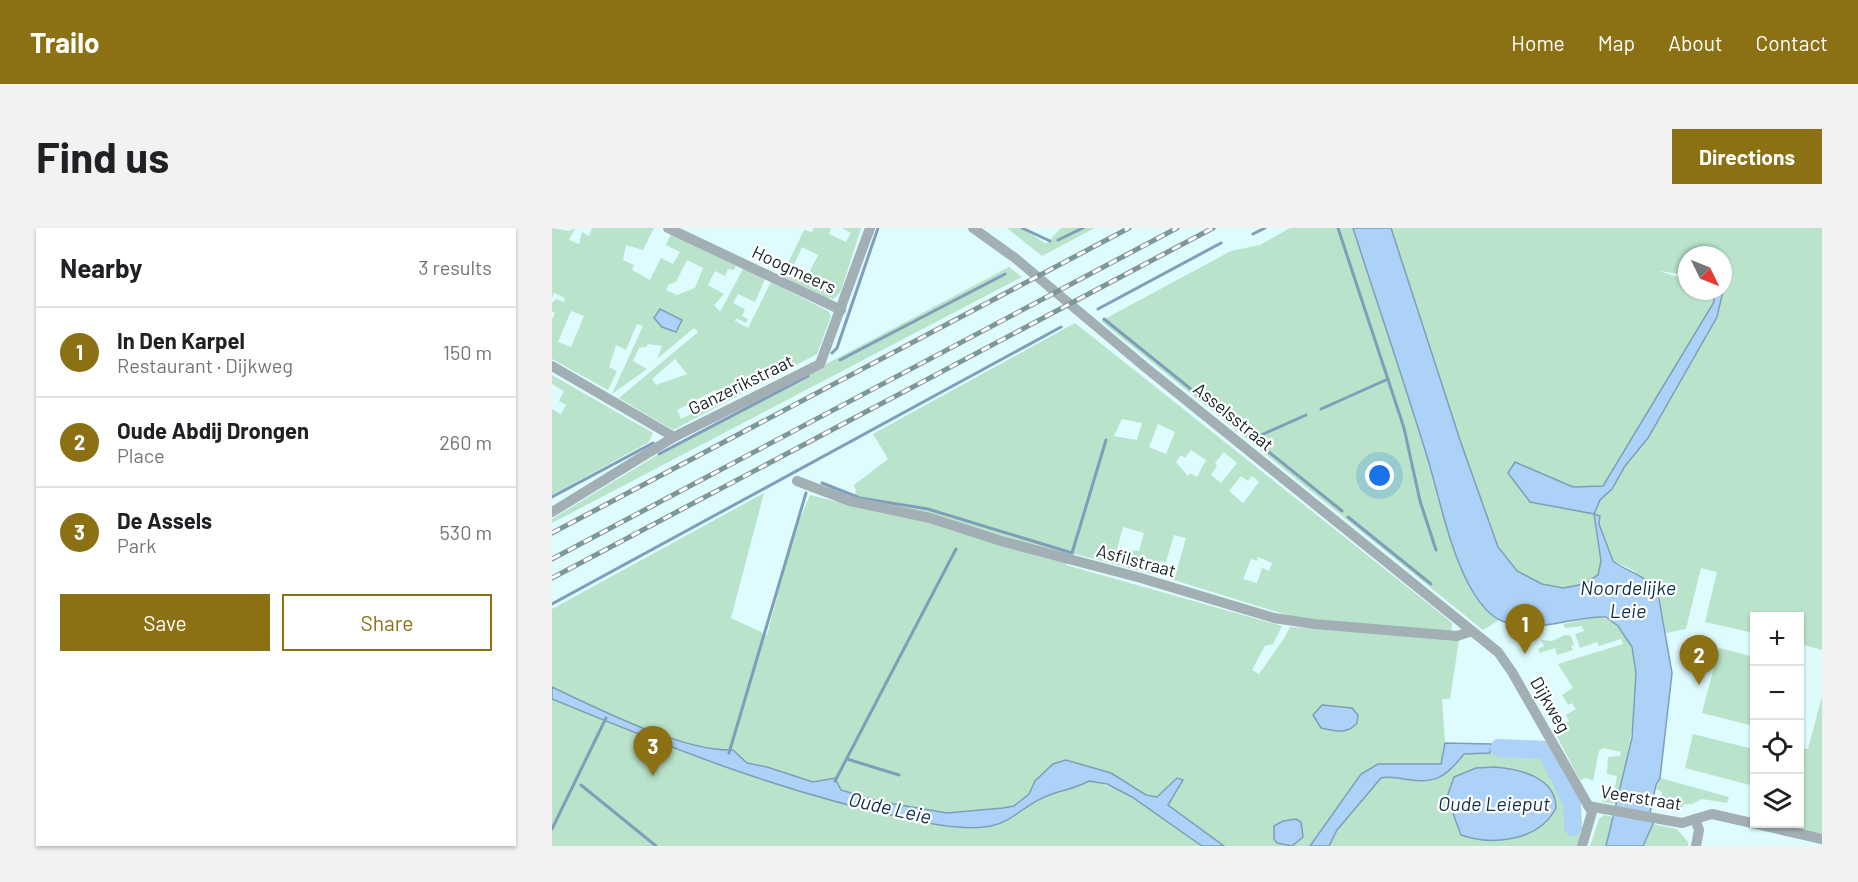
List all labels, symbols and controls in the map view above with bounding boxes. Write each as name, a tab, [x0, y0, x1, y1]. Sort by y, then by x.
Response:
text: Trailo	[30, 25, 100, 59]
text: Home	[1511, 30, 1565, 55]
text: Map	[1598, 30, 1635, 55]
text: About	[1668, 30, 1723, 55]
text: Contact	[1756, 30, 1828, 55]
button: Directions	[1672, 129, 1822, 184]
text: Find us	[36, 131, 169, 181]
street label: Hoogmeers	[749, 240, 840, 298]
north arrow	[1678, 246, 1732, 300]
text: Nearby	[60, 252, 142, 283]
text: 3 results	[418, 255, 492, 279]
text: In Den Karpel	[117, 327, 245, 353]
text: 1	[76, 340, 83, 364]
text: 150 m	[443, 340, 492, 364]
street label: Ganzerikstraat	[684, 349, 797, 419]
text: Restaurant · Dijkweg	[117, 353, 293, 377]
street label: Asselsstraat	[1189, 377, 1278, 455]
text: Oude Abdij Drongen	[117, 417, 309, 443]
text: 2	[74, 430, 85, 454]
text: 260 m	[439, 430, 492, 454]
text: Place	[117, 443, 165, 467]
your location	[1365, 461, 1394, 490]
text: De Assels	[117, 507, 212, 533]
text: 3	[74, 520, 85, 544]
text: 530 m	[440, 520, 492, 544]
text: Park	[117, 533, 156, 557]
street label: Asfilstraat	[1094, 539, 1178, 581]
water label: Noordelijke Leie	[1580, 575, 1676, 622]
button: Save	[60, 594, 270, 651]
button: Share	[282, 594, 492, 651]
pin: 1	[1506, 604, 1544, 654]
map controls	[1750, 612, 1804, 828]
button: +	[1750, 612, 1804, 666]
pin: 2	[1680, 636, 1718, 685]
button: −	[1750, 666, 1804, 720]
street label: Dijkweg	[1526, 673, 1576, 736]
button: locate	[1750, 720, 1804, 774]
pin: 3	[634, 726, 672, 776]
button: layers	[1750, 774, 1804, 828]
street label: Veerstraat	[1599, 780, 1683, 814]
water label: Oude Leie	[847, 786, 934, 828]
water label: Oude Leieput	[1438, 791, 1550, 815]

